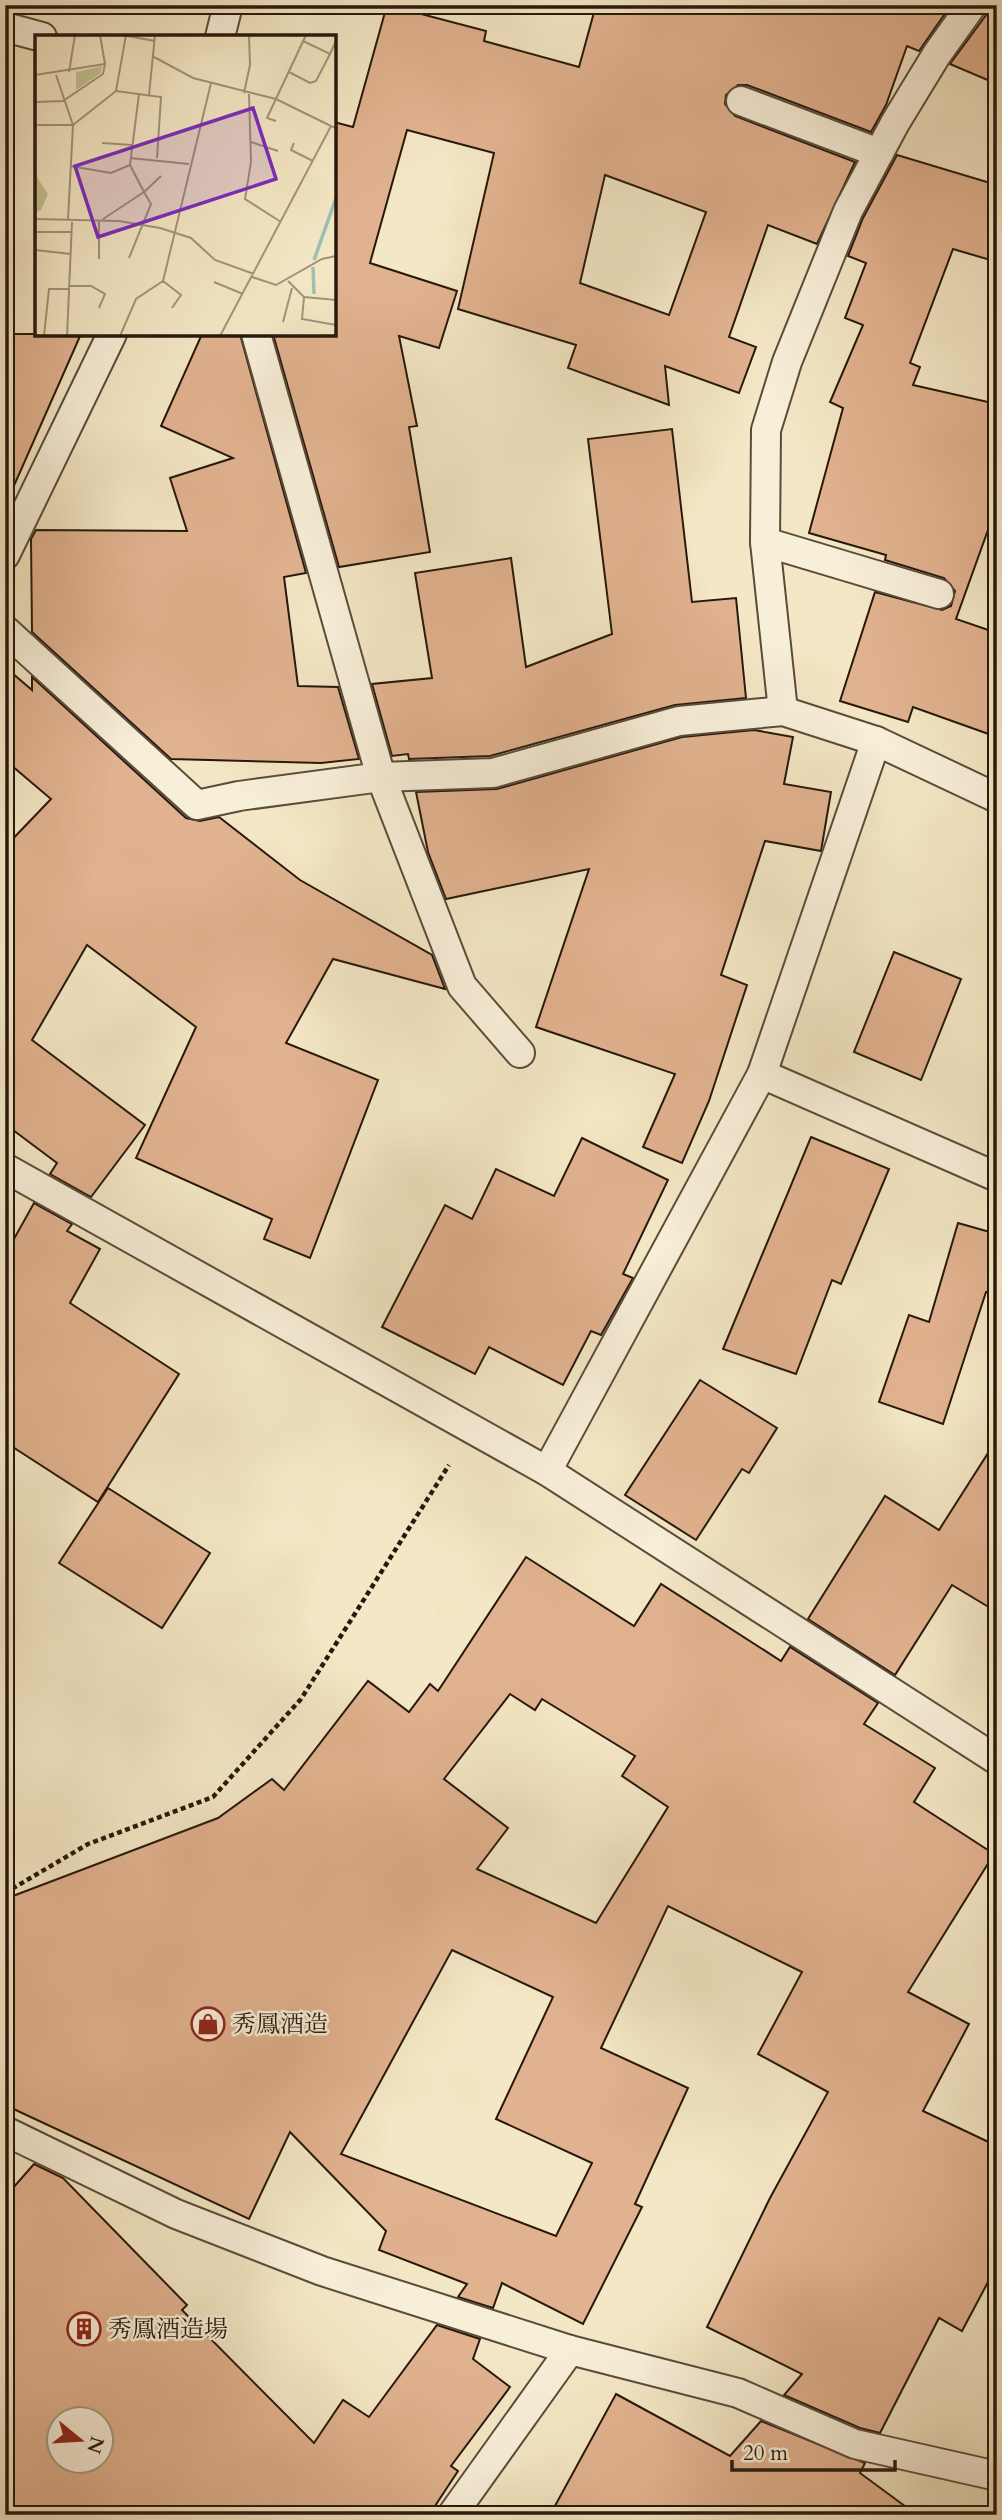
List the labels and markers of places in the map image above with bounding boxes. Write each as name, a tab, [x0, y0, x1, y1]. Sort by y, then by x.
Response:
shop icon: 秀鳳酒造	[189, 2005, 227, 2043]
place label: 秀鳳酒造	[232, 2008, 328, 2041]
building icon: 秀鳳酒造場	[65, 2310, 103, 2348]
place label: 秀鳳酒造場	[108, 2313, 228, 2346]

